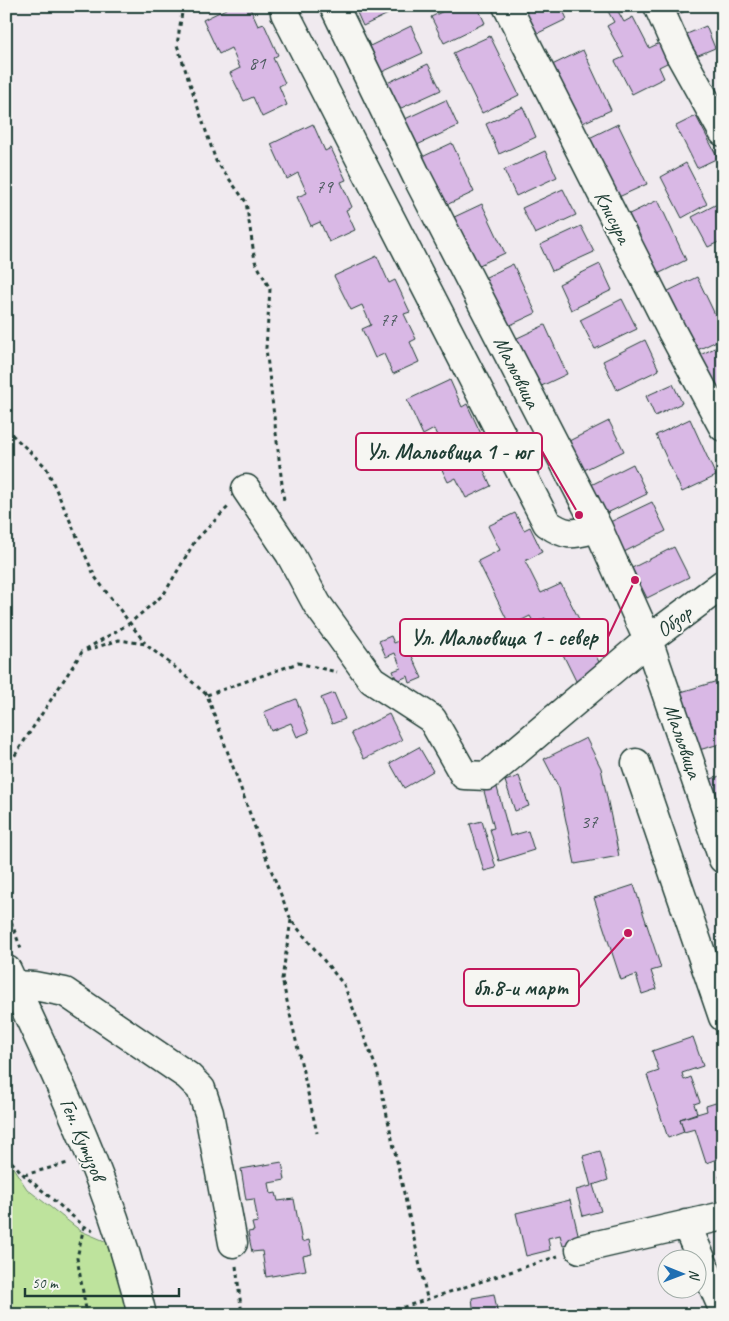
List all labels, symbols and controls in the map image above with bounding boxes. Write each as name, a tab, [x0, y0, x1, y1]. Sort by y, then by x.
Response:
house number: 81	[248, 51, 267, 75]
house number: 79	[315, 175, 334, 199]
street label: Клисура	[589, 186, 638, 250]
house number: 77	[379, 308, 398, 332]
street label: Мальовица	[488, 332, 547, 414]
callout: Ул. Мальовица 1 - юг	[356, 433, 542, 470]
text: Ул. Мальовица 1 - юг	[366, 438, 536, 466]
street label: Обзор	[651, 598, 699, 643]
callout: Ул. Мальовица 1 - север	[400, 619, 608, 656]
text: Ул. Мальовица 1 - север	[410, 624, 600, 652]
street label: Мальовица	[658, 700, 708, 783]
house number: 37	[580, 810, 599, 834]
callout: бл.8-и март	[464, 969, 579, 1006]
text: бл.8-и март	[474, 974, 569, 1002]
street label: Ген. Кутузов	[54, 1094, 114, 1188]
north arrow	[656, 1248, 706, 1298]
scale bar	[25, 1266, 179, 1298]
text: N	[686, 1270, 703, 1281]
text: 50 m	[32, 1274, 59, 1293]

